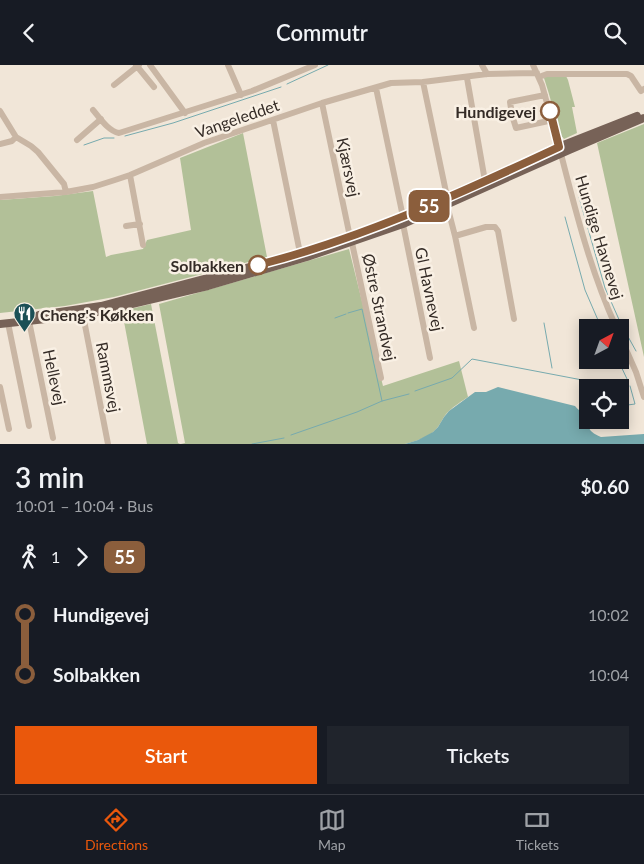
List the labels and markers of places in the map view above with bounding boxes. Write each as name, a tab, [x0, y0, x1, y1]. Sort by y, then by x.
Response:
marker: Hundigevej	[540, 101, 560, 121]
place label: Hundigevej	[455, 102, 536, 121]
marker: Solbakken	[248, 255, 268, 275]
place label: Solbakken	[171, 256, 244, 275]
restaurant icon: Cheng's Køkken	[12, 302, 36, 333]
place label: Cheng's Køkken	[40, 305, 154, 324]

